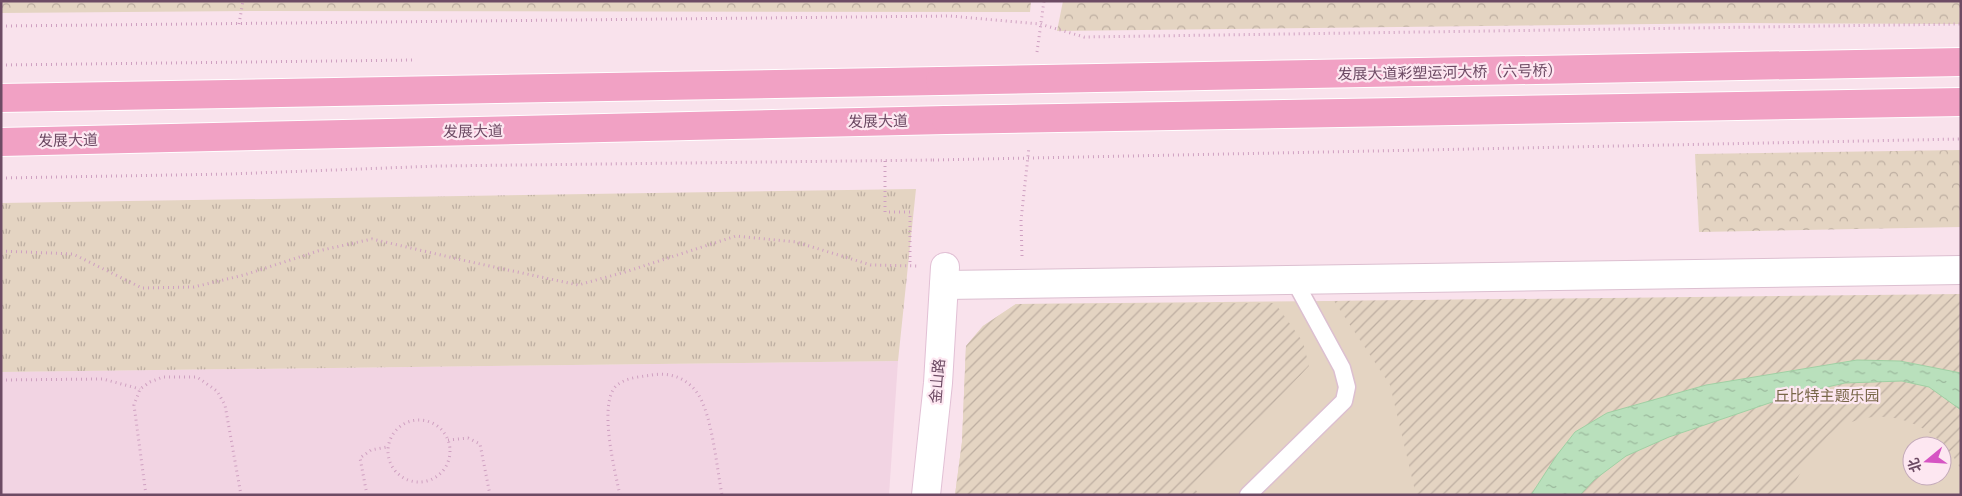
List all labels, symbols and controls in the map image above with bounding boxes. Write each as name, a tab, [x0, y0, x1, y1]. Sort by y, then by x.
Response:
street label: 发展大道彩塑运河大桥（六号桥）	[1337, 60, 1563, 84]
street label: 发展大道	[848, 110, 908, 132]
street label: 发展大道	[443, 120, 503, 142]
street label: 发展大道	[38, 129, 98, 151]
street label: 金山路	[925, 358, 949, 404]
park label: 丘比特主题乐园	[1774, 385, 1880, 406]
north arrow	[1902, 436, 1952, 486]
text: 北	[1904, 456, 1925, 474]

